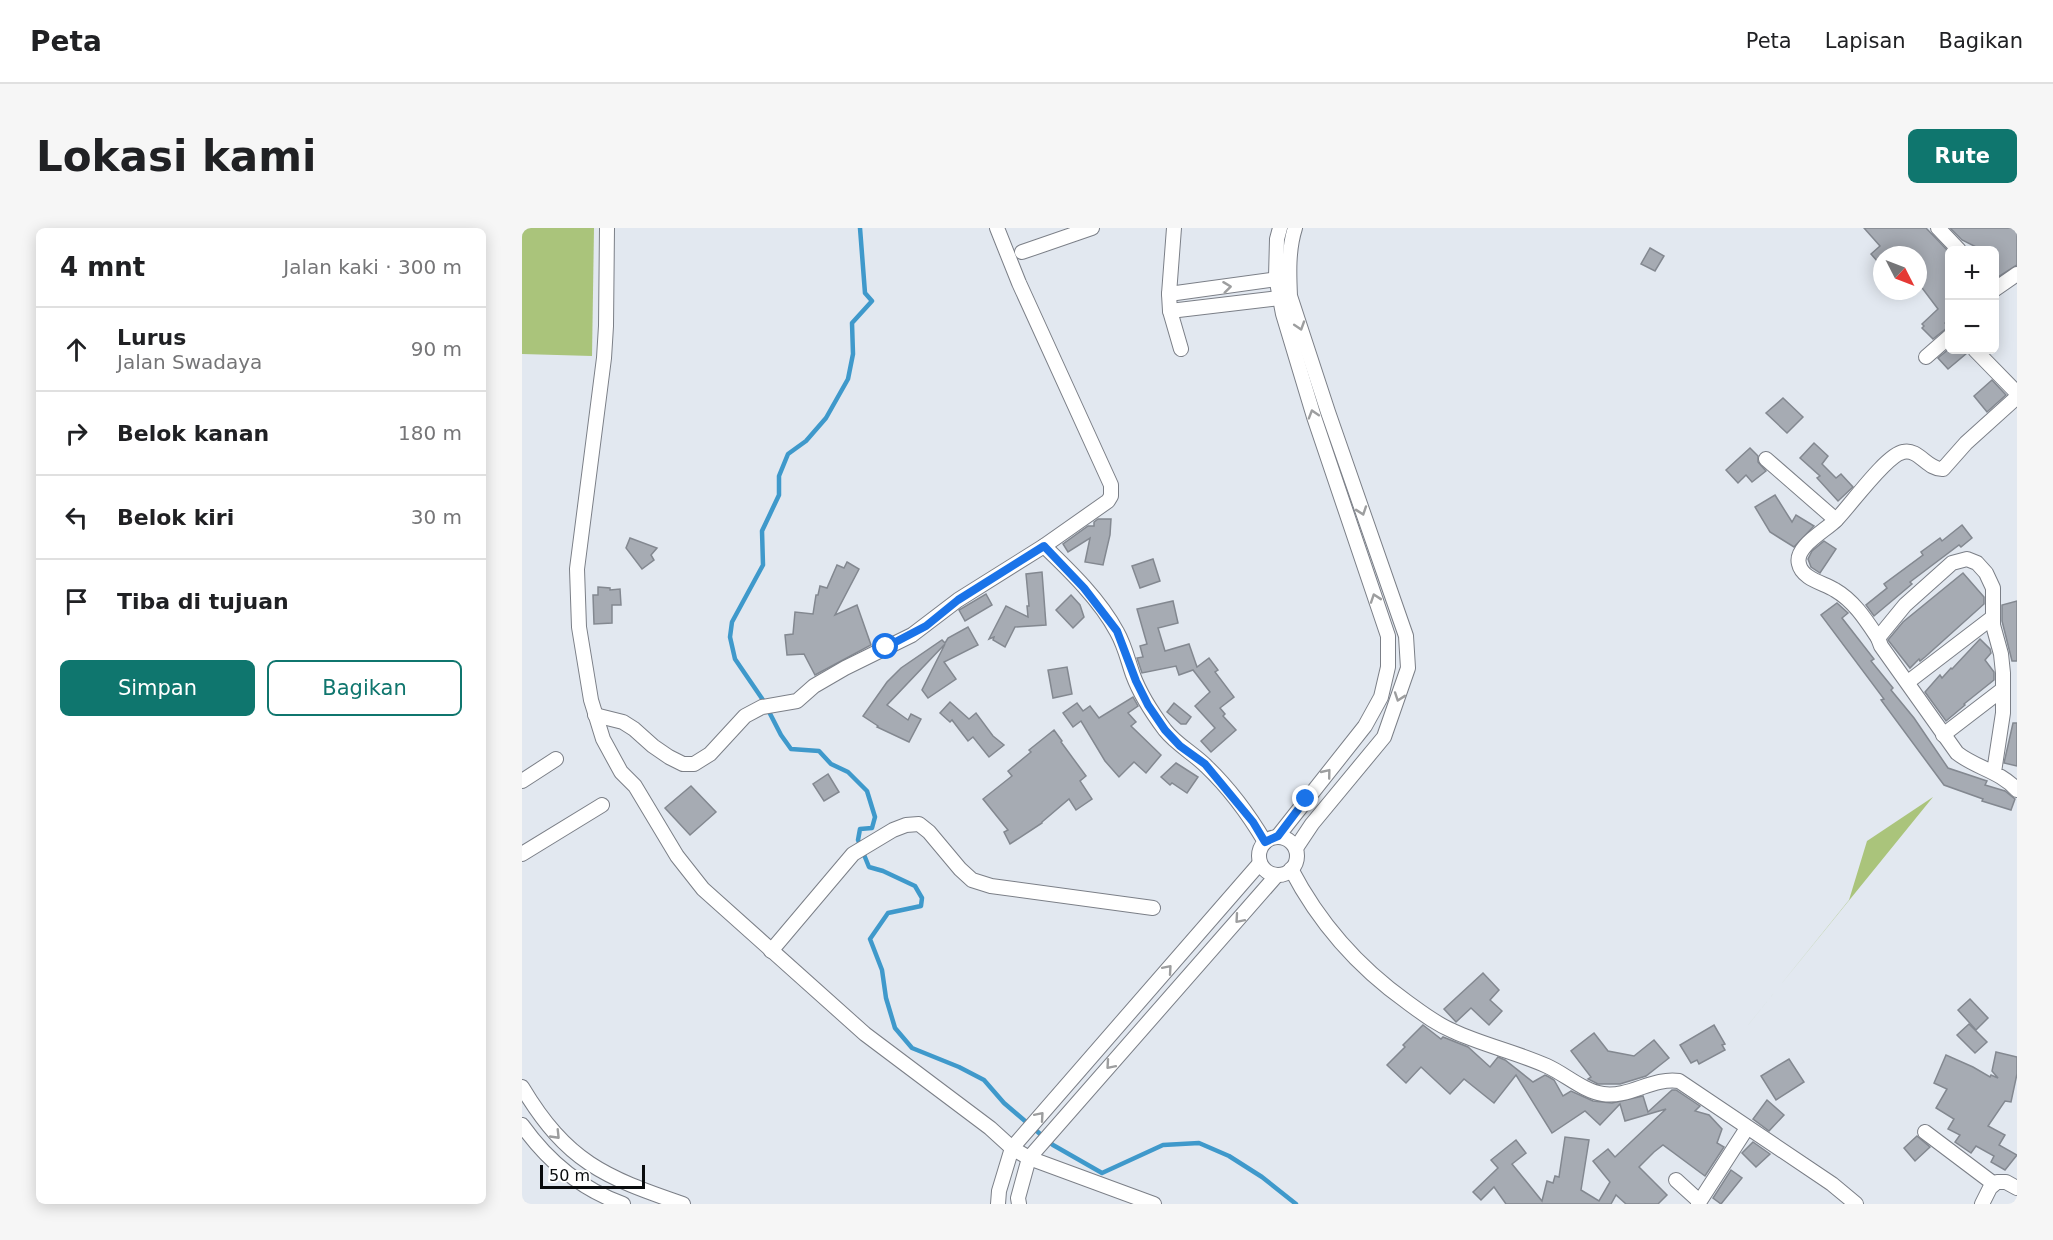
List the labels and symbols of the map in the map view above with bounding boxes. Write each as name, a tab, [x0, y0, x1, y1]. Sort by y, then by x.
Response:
north arrow	[1873, 246, 1927, 300]
one-way arrow	[1222, 281, 1231, 293]
one-way arrow	[1293, 320, 1305, 331]
one-way arrow	[1308, 409, 1320, 420]
one-way arrow	[1355, 505, 1368, 516]
one-way arrow	[1370, 593, 1383, 604]
route start	[872, 633, 898, 659]
one-way arrow	[1394, 691, 1407, 702]
one-way arrow	[1319, 769, 1330, 780]
route end	[1292, 785, 1318, 811]
one-way arrow	[1235, 912, 1246, 923]
one-way arrow	[1161, 965, 1172, 976]
one-way arrow	[1106, 1059, 1117, 1069]
one-way arrow	[1033, 1112, 1044, 1123]
one-way arrow	[549, 1128, 560, 1138]
scale bar	[540, 1162, 645, 1190]

